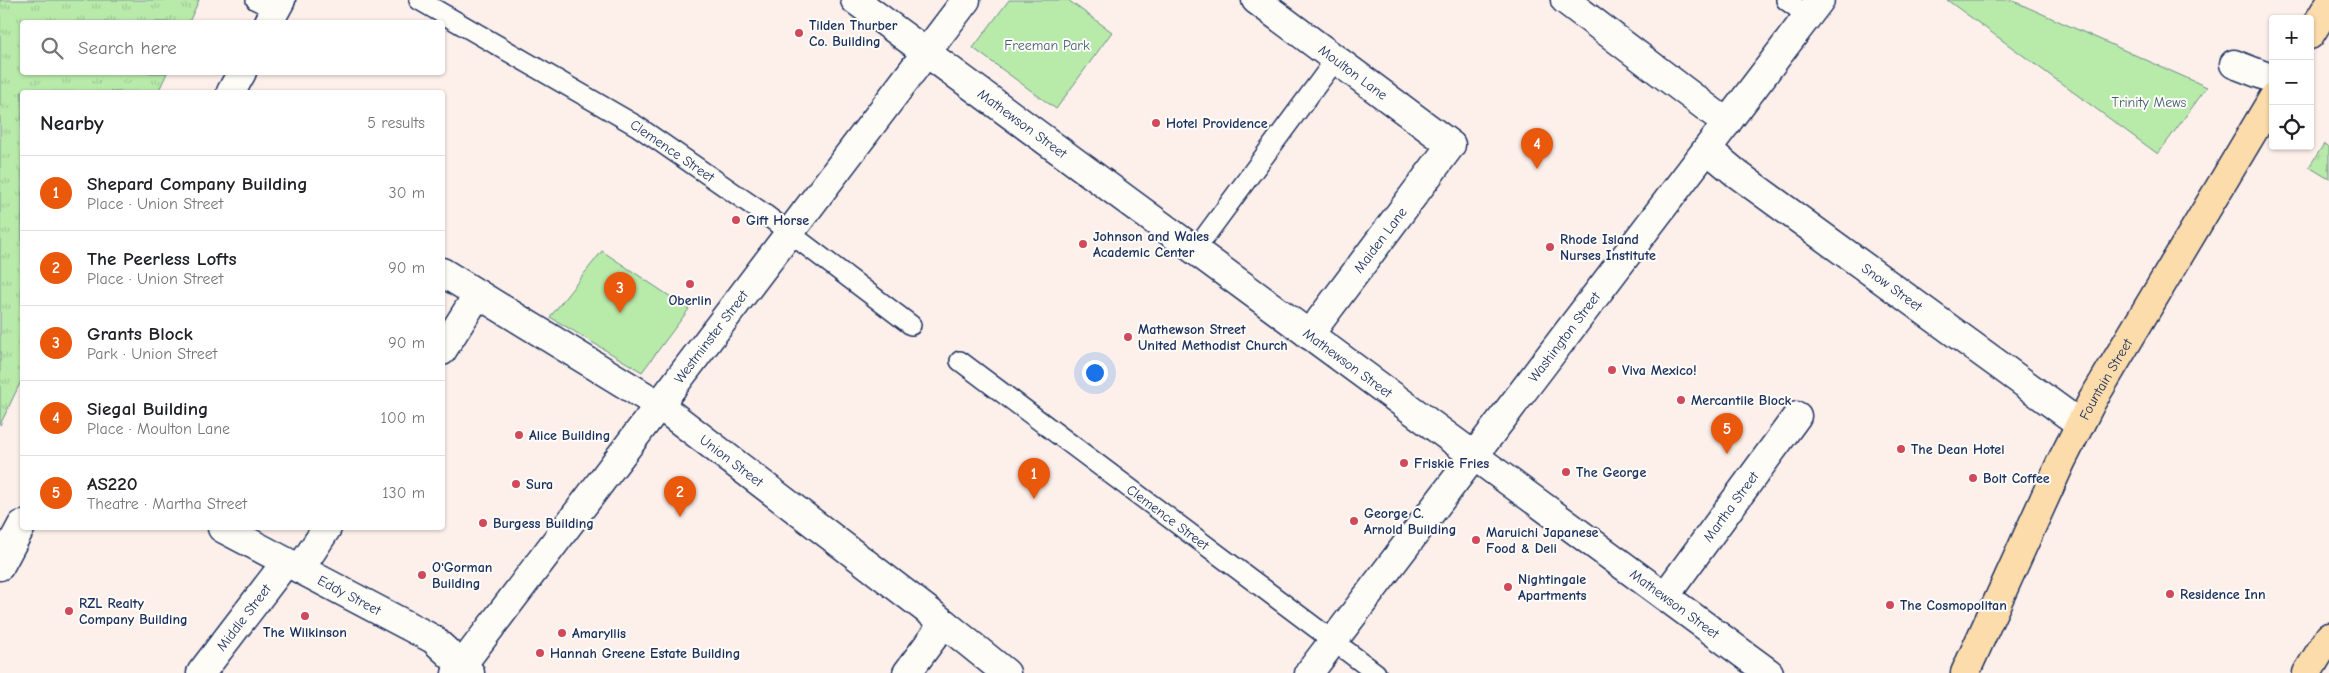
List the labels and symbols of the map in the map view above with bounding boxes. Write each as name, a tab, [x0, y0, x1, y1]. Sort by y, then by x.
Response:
place label: Tilden Thurber Co. Building	[809, 17, 898, 50]
marker: Tilden Thurber Co. Building	[793, 27, 805, 39]
park label: Freeman Park	[1004, 37, 1090, 54]
street label: Moulton Lane	[1315, 41, 1391, 104]
street label: Mathewson Street	[974, 85, 1071, 163]
park label: Trinity Mews	[2112, 94, 2187, 111]
place label: Hotel Providence	[1166, 115, 1268, 132]
street label: Clemence Street	[627, 116, 718, 186]
marker: Hotel Providence	[1150, 117, 1162, 129]
pin: 4	[1521, 128, 1553, 169]
street label: Maiden Lane	[1350, 204, 1411, 276]
place label: Gift Horse	[746, 212, 809, 229]
marker: Gift Horse	[730, 214, 742, 226]
place label: Johnson and Wales Academic Center	[1093, 228, 1209, 261]
place label: Rhode Island Nurses Institute	[1560, 231, 1656, 264]
marker: Johnson and Wales Academic Center	[1077, 238, 1089, 250]
marker: Rhode Island Nurses Institute	[1544, 241, 1556, 253]
street label: Snow Street	[1858, 260, 1926, 316]
pin: 3	[604, 272, 636, 313]
marker: Oberlin	[684, 278, 696, 290]
street label: Westminster Street	[671, 286, 753, 387]
street label: Washington Street	[1525, 288, 1605, 386]
place label: Oberlin	[668, 292, 712, 309]
place label: Mathewson Street United Methodist Church	[1138, 321, 1288, 354]
street label: Mathewson Street	[1300, 325, 1396, 402]
marker: Mathewson Street United Methodist Church	[1122, 331, 1134, 343]
street label: Fountain Street	[2076, 335, 2137, 423]
your location	[1082, 360, 1108, 386]
place label: Viva Mexico!	[1622, 362, 1697, 379]
marker: Viva Mexico!	[1606, 364, 1618, 376]
place label: Mercantile Block	[1691, 392, 1792, 409]
marker: Mercantile Block	[1675, 394, 1687, 406]
pin: 5	[1711, 413, 1743, 454]
place label: Alice Building	[529, 427, 610, 444]
marker: Alice Building	[513, 429, 525, 441]
street label: Union Street	[696, 431, 767, 491]
place label: The Dean Hotel	[1911, 441, 2005, 458]
marker: The Dean Hotel	[1895, 443, 1907, 455]
place label: Friskie Fries	[1414, 455, 1489, 472]
marker: Friskie Fries	[1398, 457, 1410, 469]
pin: 1	[1018, 458, 1050, 499]
place label: The George	[1576, 464, 1646, 481]
marker: The George	[1560, 466, 1572, 478]
street label: Martha Street	[1700, 467, 1763, 545]
place label: Bolt Coffee	[1983, 470, 2050, 487]
marker: Bolt Coffee	[1967, 472, 1979, 484]
place label: Sura	[526, 476, 553, 493]
pin: 2	[664, 476, 696, 517]
marker: Sura	[510, 478, 522, 490]
street label: Clemence Street	[1123, 481, 1213, 554]
place label: George C. Arnold Building	[1364, 505, 1456, 538]
place label: Burgess Building	[493, 515, 594, 532]
marker: George C. Arnold Building	[1348, 515, 1360, 527]
marker: Burgess Building	[477, 517, 489, 529]
place label: Maruichi Japanese Food & Deli	[1486, 524, 1599, 557]
marker: Maruichi Japanese Food & Deli	[1470, 534, 1482, 546]
place label: O'Gorman Building	[432, 559, 492, 592]
street label: Mathewson Street	[1626, 566, 1723, 643]
marker: O'Gorman Building	[416, 569, 428, 581]
place label: Nightingale Apartments	[1518, 571, 1587, 604]
street label: Eddy Street	[315, 572, 385, 620]
street label: Middle Street	[213, 580, 276, 655]
marker: Nightingale Apartments	[1502, 581, 1514, 593]
place label: Residence Inn	[2180, 586, 2265, 603]
marker: Residence Inn	[2164, 588, 2176, 600]
place label: RZL Realty Company Building	[79, 595, 188, 628]
place label: The Cosmopolitan	[1900, 597, 2007, 614]
marker: The Cosmopolitan	[1884, 599, 1896, 611]
marker: RZL Realty Company Building	[63, 605, 75, 617]
marker: The Wilkinson	[299, 610, 311, 622]
place label: The Wilkinson	[263, 624, 347, 641]
place label: Amaryllis	[572, 625, 626, 642]
marker: Amaryllis	[556, 627, 568, 639]
place label: Hannah Greene Estate Building	[550, 645, 740, 662]
marker: Hannah Greene Estate Building	[534, 647, 546, 659]

